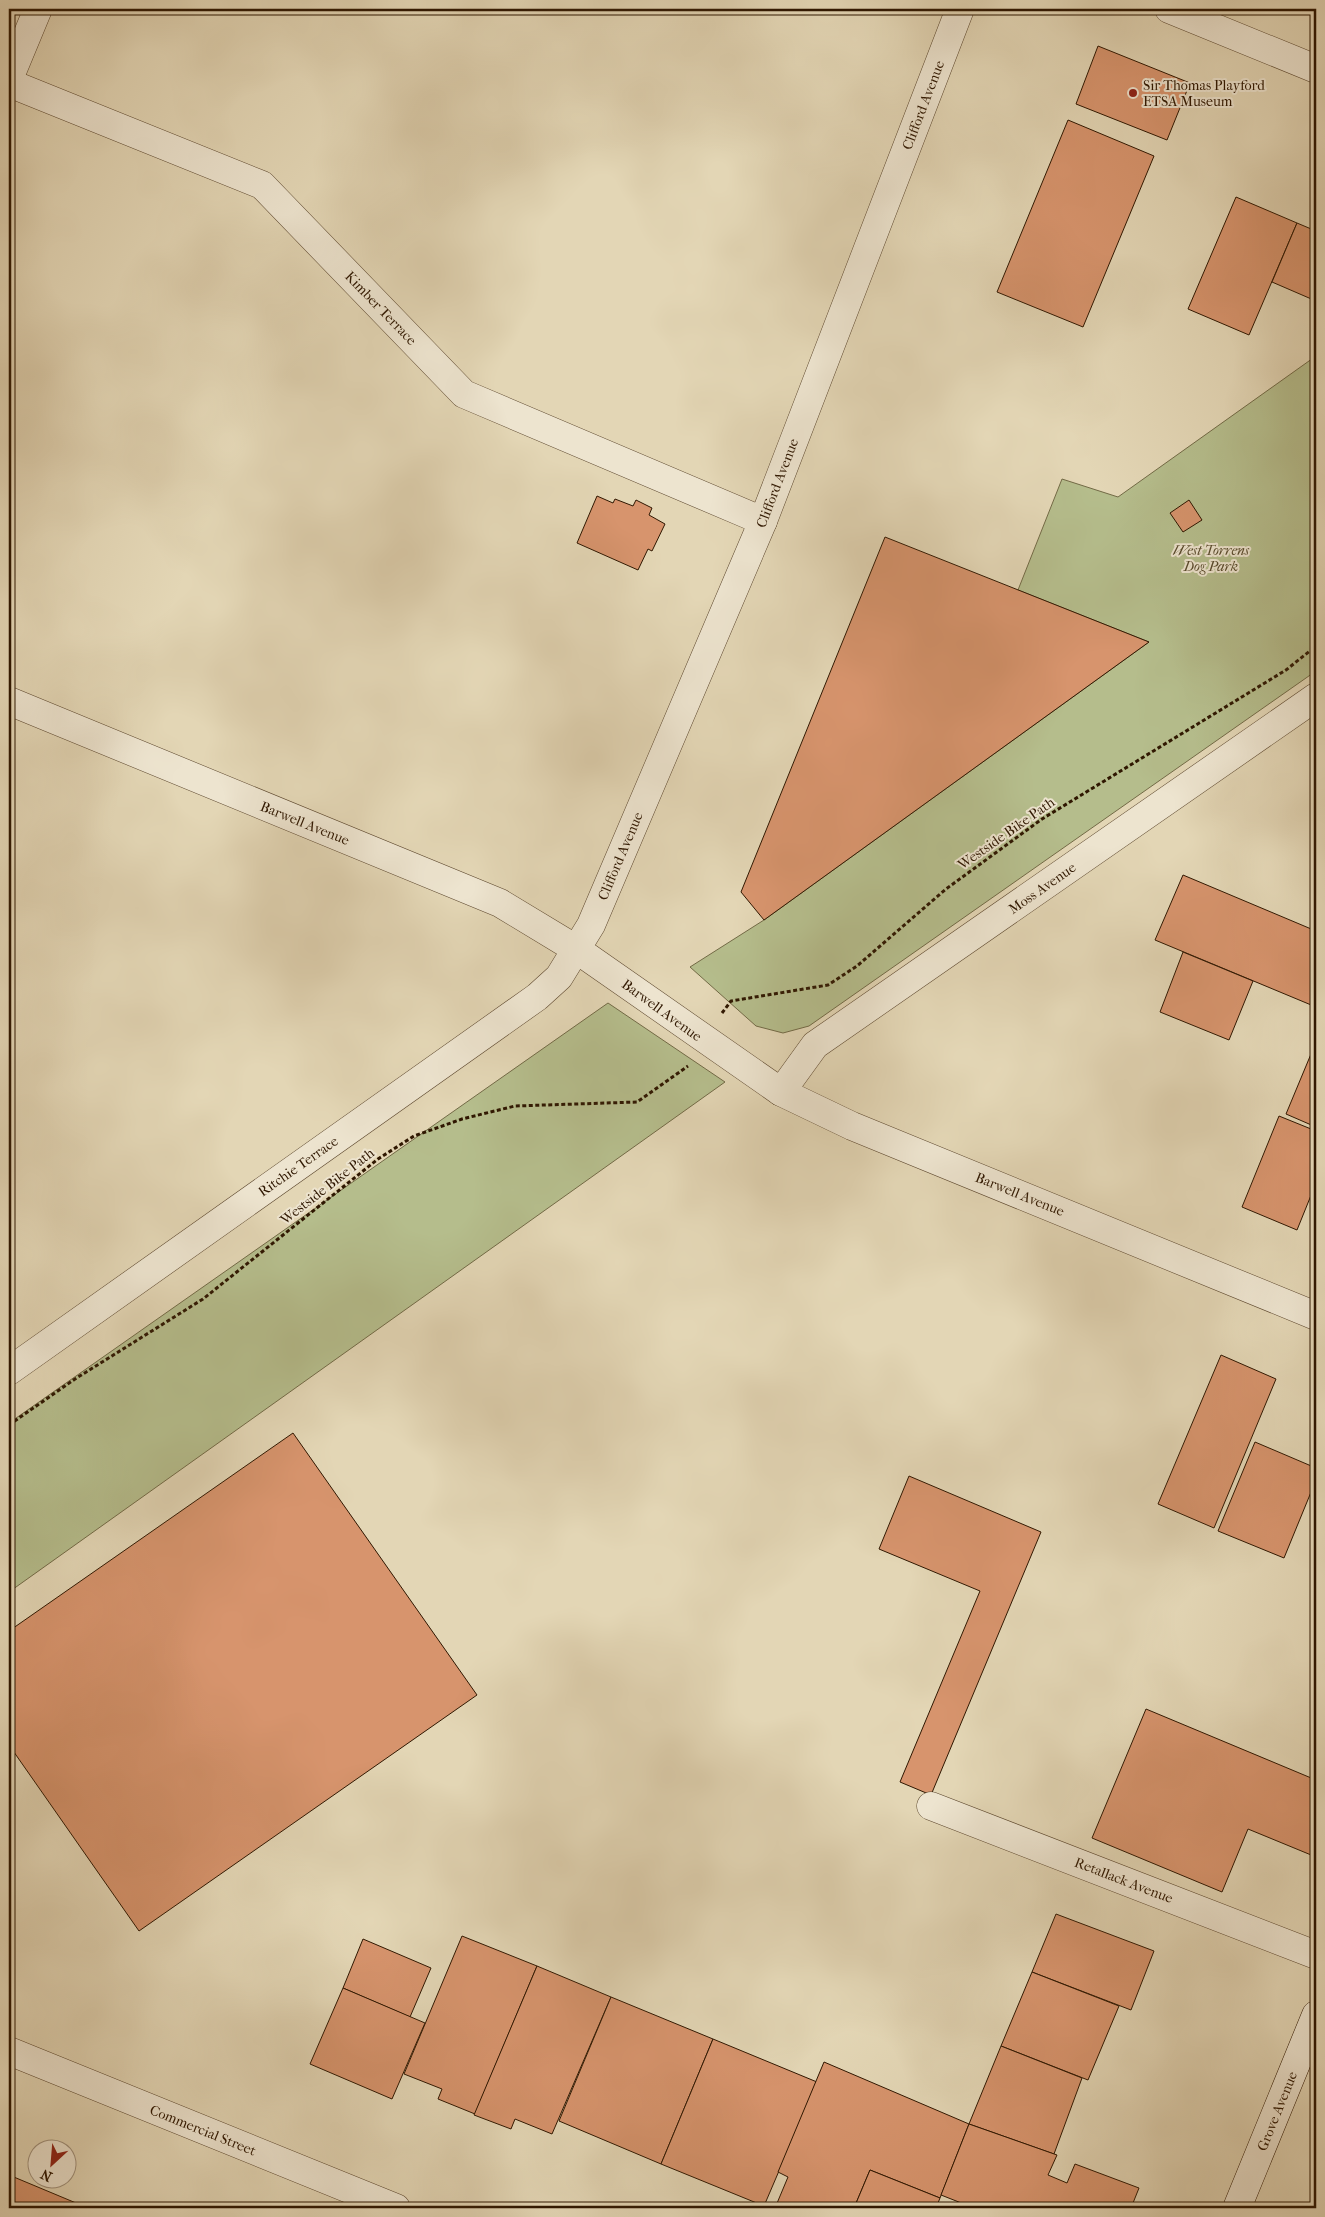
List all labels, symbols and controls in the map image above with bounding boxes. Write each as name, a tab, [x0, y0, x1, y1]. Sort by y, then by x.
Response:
street label: Clifford Avenue	[899, 58, 948, 152]
place label: Sir Thomas Playford ETSA Museum	[1143, 77, 1265, 110]
marker: Sir Thomas Playford ETSA Museum	[1127, 87, 1139, 99]
street label: Kimber Terrace	[341, 268, 420, 349]
street label: Clifford Avenue	[753, 436, 802, 530]
park label: West Torrens Dog Park	[1173, 542, 1250, 575]
street label: Westside Bike Path	[954, 794, 1058, 874]
street label: Barwell Avenue	[258, 798, 352, 849]
street label: Clifford Avenue	[594, 809, 647, 903]
street label: Moss Avenue	[1005, 859, 1079, 918]
street label: Barwell Avenue	[618, 976, 705, 1045]
street label: Ritchie Terrace	[255, 1133, 342, 1200]
street label: Westside Bike Path	[276, 1144, 378, 1229]
street label: Barwell Avenue	[973, 1169, 1067, 1220]
street label: Retallack Avenue	[1072, 1854, 1176, 1907]
street label: Grove Avenue	[1254, 2069, 1301, 2154]
street label: Commercial Street	[147, 2101, 258, 2160]
north arrow	[28, 2140, 78, 2190]
text: N	[38, 2165, 55, 2185]

